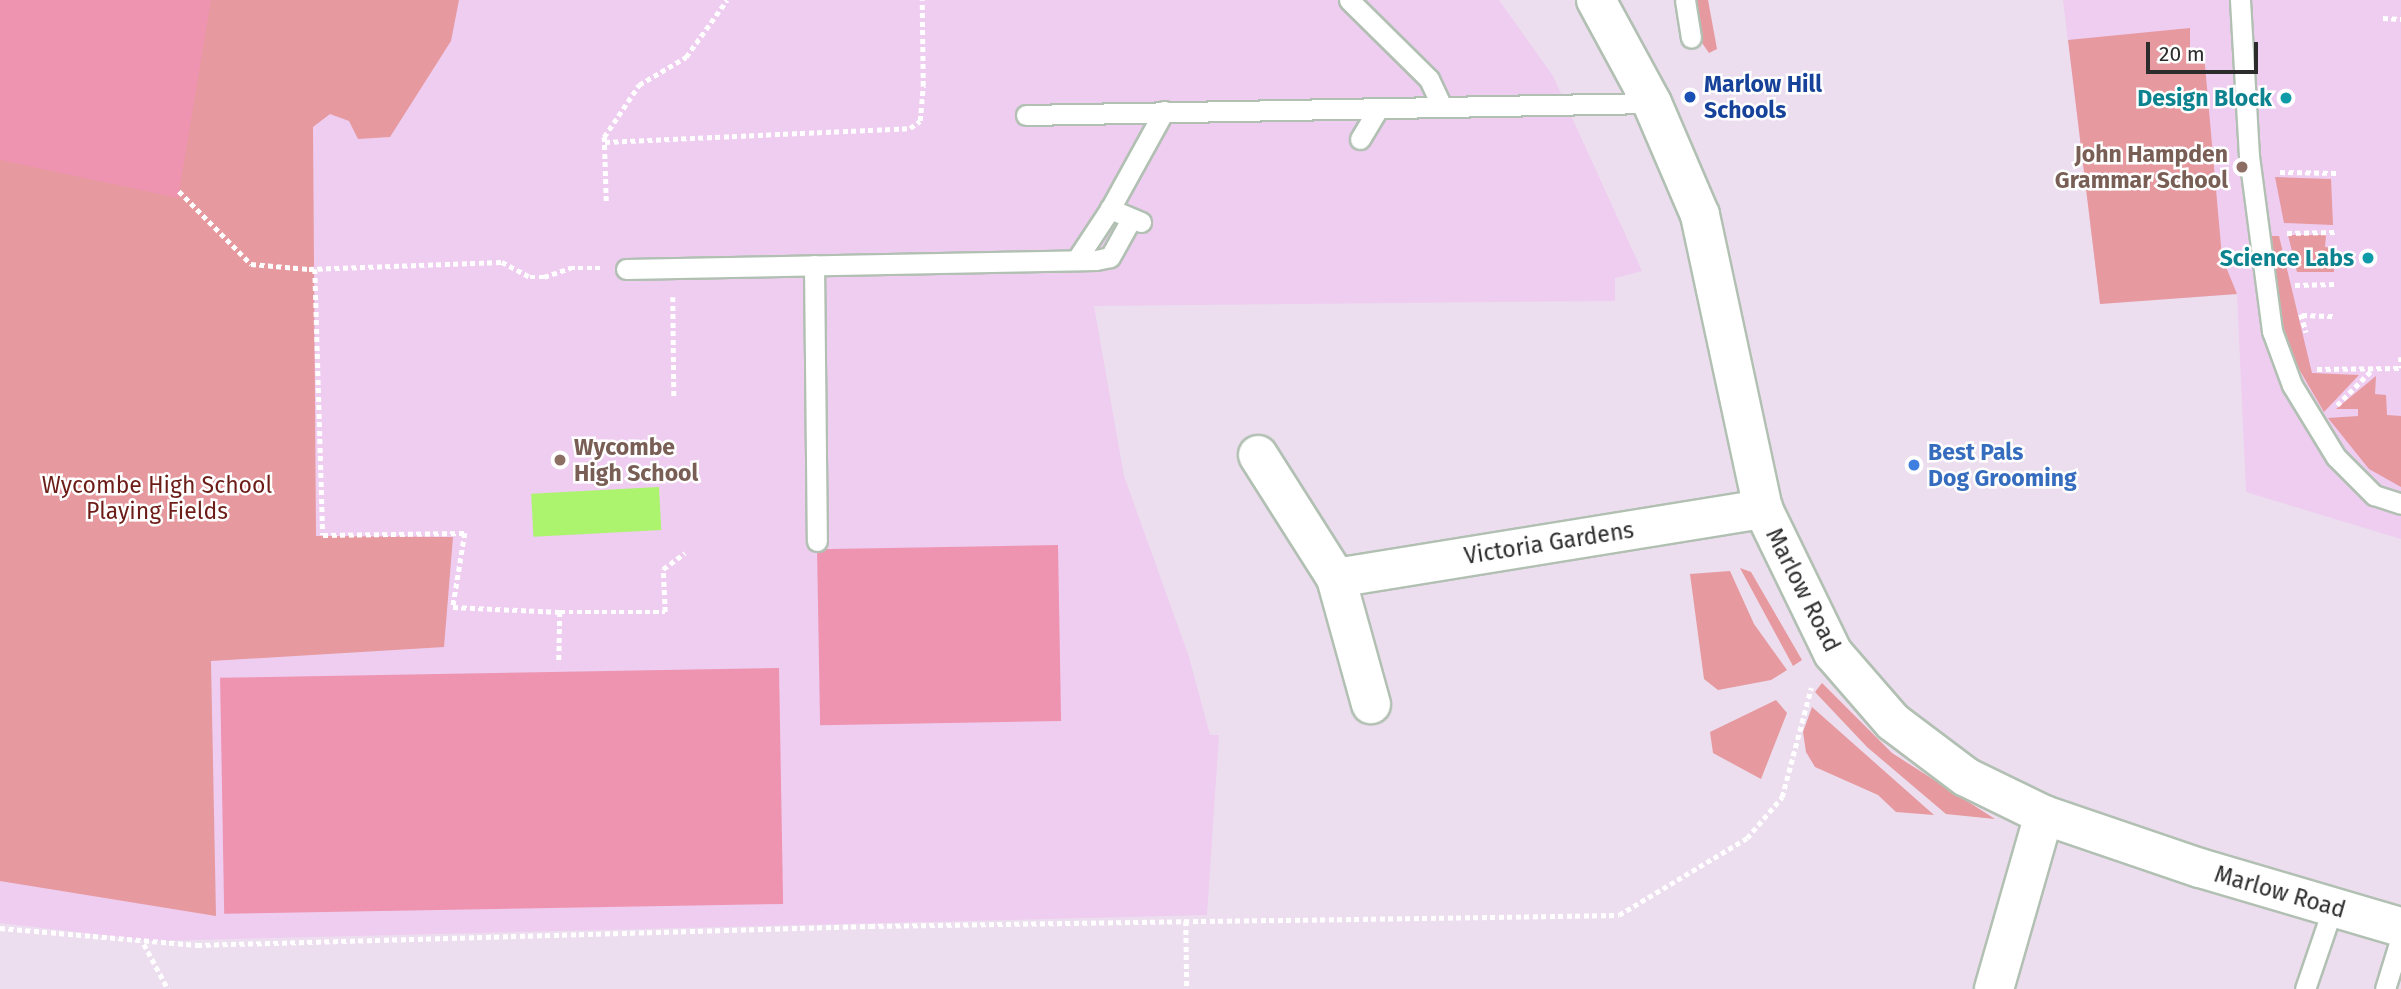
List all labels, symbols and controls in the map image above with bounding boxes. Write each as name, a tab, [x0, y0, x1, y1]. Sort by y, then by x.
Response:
scale bar	[2149, 28, 2261, 72]
text: 20 m	[2159, 41, 2205, 67]
place label: Marlow Hill Schools	[1704, 70, 1822, 124]
place label: Design Block	[2137, 84, 2272, 112]
marker: Marlow Hill Schools	[1682, 89, 1698, 105]
marker: Design Block	[2278, 90, 2294, 106]
place label: John Hampden Grammar School	[2055, 140, 2228, 194]
marker: John Hampden Grammar School	[2234, 159, 2250, 175]
place label: Science Labs	[2220, 244, 2354, 272]
marker: Science Labs	[2360, 250, 2376, 266]
place label: Wycombe High School	[574, 433, 698, 487]
place label: Best Pals Dog Grooming	[1928, 438, 2077, 492]
marker: Wycombe High School	[552, 452, 568, 468]
marker: Best Pals Dog Grooming	[1906, 457, 1922, 473]
park label: Wycombe High School Playing Fields	[42, 471, 272, 525]
street label: Victoria Gardens	[1462, 516, 1636, 570]
street label: Marlow Road	[1760, 524, 1846, 656]
street label: Marlow Road	[2211, 860, 2349, 924]

